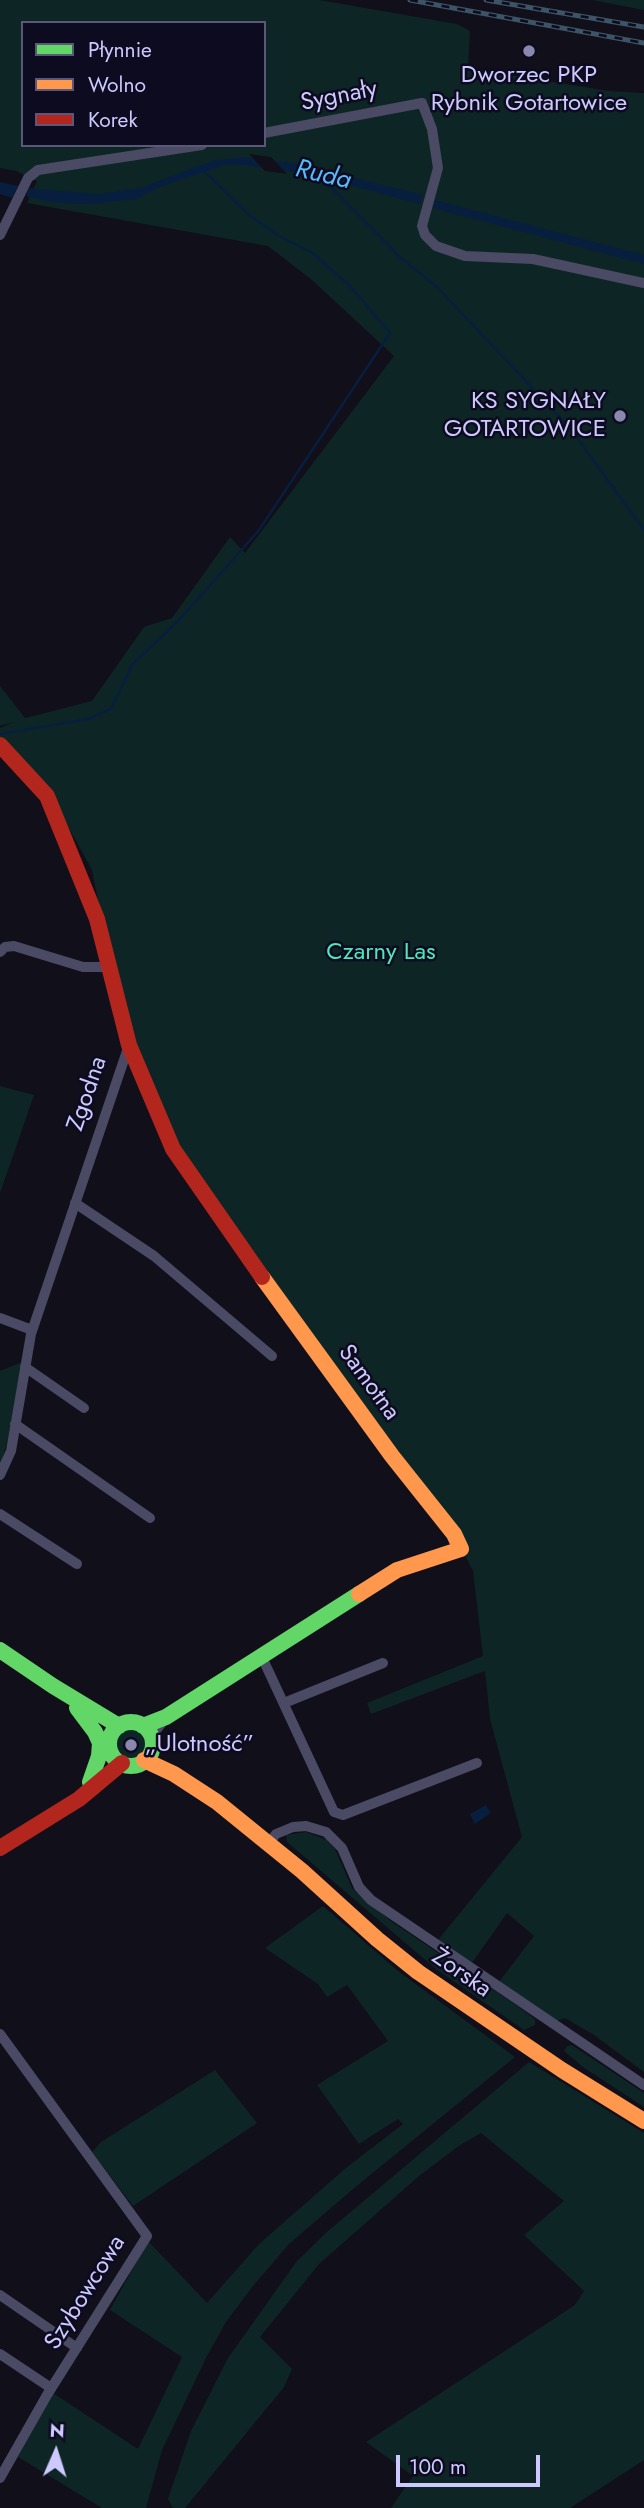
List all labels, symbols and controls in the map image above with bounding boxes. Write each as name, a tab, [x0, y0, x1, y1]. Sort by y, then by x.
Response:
legend	[21, 21, 266, 147]
text: Płynnie	[88, 35, 152, 65]
marker: Dworzec PKP Rybnik Gotartowice	[521, 43, 537, 59]
place label: Dworzec PKP Rybnik Gotartowice	[431, 62, 627, 118]
text: Wolno	[88, 70, 146, 100]
street label: Sygnały	[298, 75, 380, 119]
text: Korek	[88, 105, 138, 135]
water label: Ruda	[292, 154, 354, 198]
place label: KS SYGNAŁY GOTARTOWICE	[444, 388, 606, 444]
marker: KS SYGNAŁY GOTARTOWICE	[612, 408, 628, 424]
park label: Czarny Las	[326, 939, 436, 967]
street label: Zgodna	[62, 1053, 114, 1135]
street label: Samotna	[331, 1340, 405, 1426]
place label: „Ulotność”	[145, 1731, 254, 1759]
marker: „Ulotność”	[123, 1737, 139, 1753]
street label: Żorska	[426, 1943, 496, 2005]
street label: Szybowcowa	[39, 2230, 133, 2356]
north arrow	[21, 2417, 91, 2487]
text: N	[49, 2417, 65, 2444]
scale bar	[399, 2442, 542, 2486]
text: 100 m	[409, 2452, 466, 2482]

